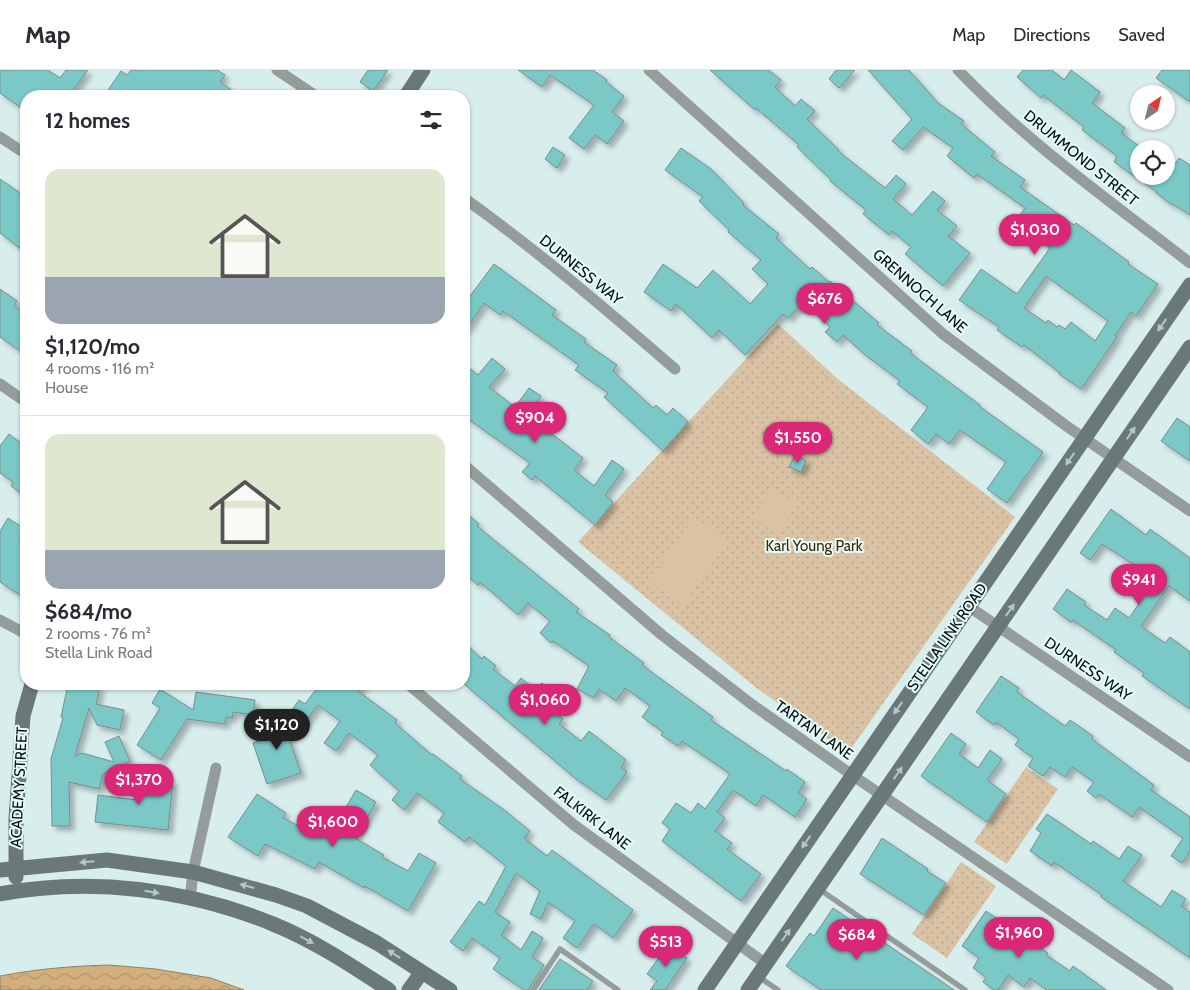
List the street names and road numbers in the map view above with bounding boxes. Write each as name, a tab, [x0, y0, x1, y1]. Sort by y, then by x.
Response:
street label: DRUMMOND STREET	[1020, 106, 1142, 210]
street label: DURNESS WAY	[536, 231, 626, 309]
street label: GRENNOCH LANE	[869, 245, 971, 337]
street label: STELLA LINK ROAD	[903, 580, 991, 694]
street label: DURNESS WAY	[1041, 633, 1135, 705]
street label: TARTAN LANE	[771, 696, 857, 764]
street label: ACADEMY STREET	[7, 726, 31, 848]
street label: FALKIRK LANE	[550, 782, 634, 854]

